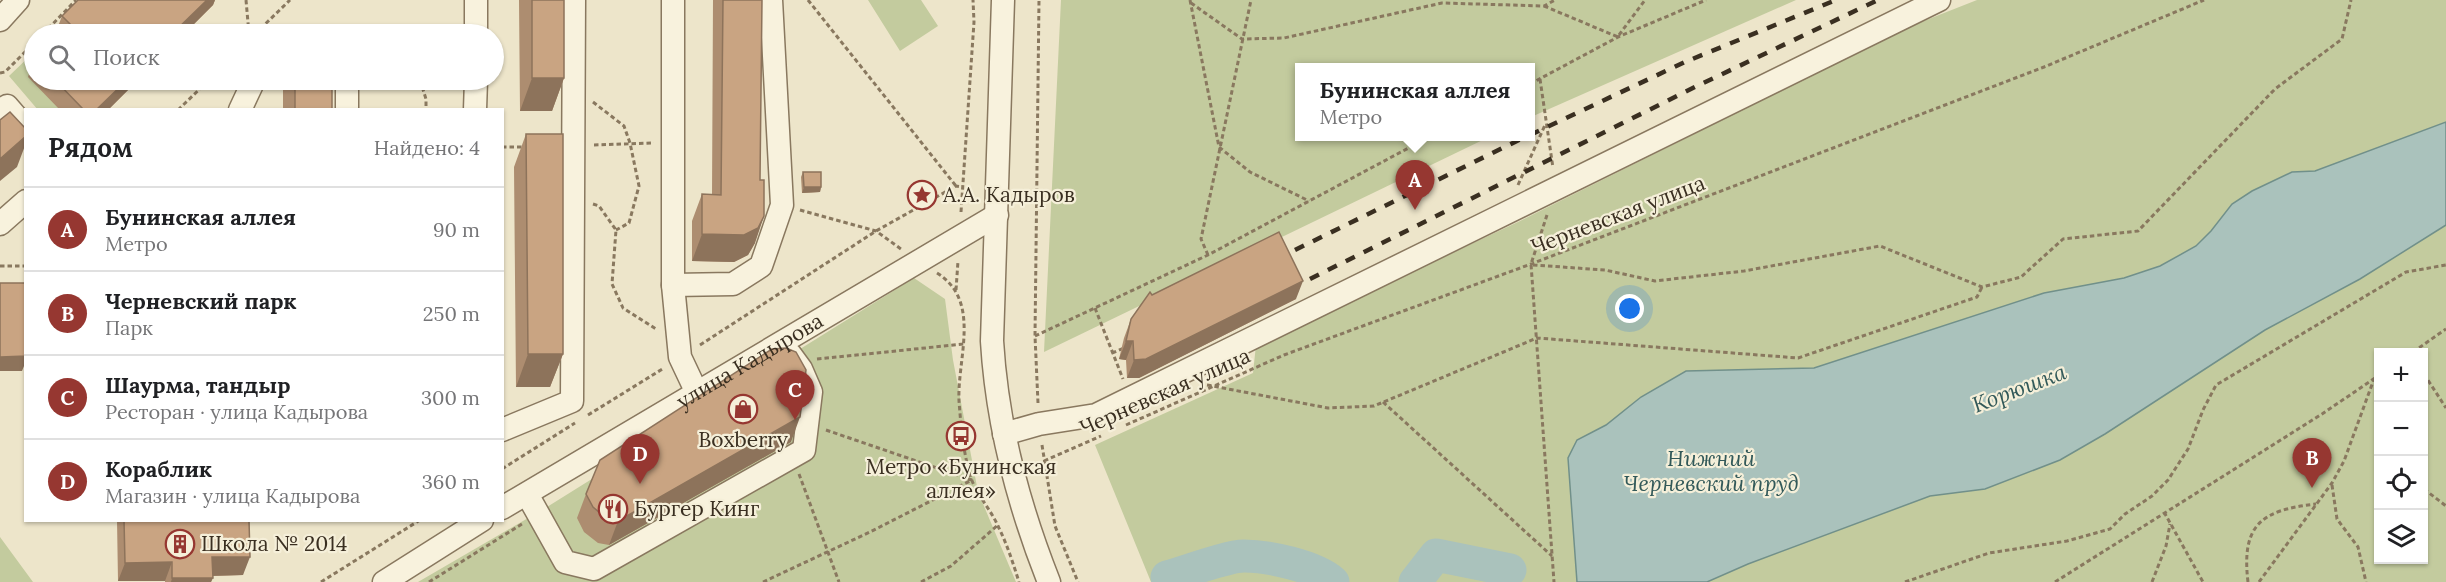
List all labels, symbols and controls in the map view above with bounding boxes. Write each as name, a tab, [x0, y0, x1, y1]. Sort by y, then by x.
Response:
search box	[24, 24, 504, 90]
icon: search	[45, 41, 78, 74]
text: Поиск	[93, 43, 159, 71]
popup	[1295, 63, 1535, 141]
text: Бунинская аллея	[1319, 76, 1511, 104]
text: Метро	[1319, 104, 1382, 129]
text: Рядом	[48, 131, 133, 164]
text: Найдено: 4	[374, 135, 480, 160]
pin: A	[1396, 160, 1434, 210]
street label: Черневская улица	[1527, 169, 1709, 260]
place icon: А.А. Кадыров	[906, 179, 938, 211]
place label: А.А. Кадыров	[942, 181, 1075, 208]
text: Бунинская аллея	[105, 203, 296, 231]
text: A	[61, 217, 74, 242]
text: 90 m	[433, 217, 480, 242]
text: Метро	[105, 231, 168, 256]
text: Черневский парк	[105, 287, 297, 315]
your location	[1615, 294, 1644, 323]
text: B	[61, 301, 74, 326]
text: 250 m	[423, 301, 480, 326]
street label: улица Кадырова	[671, 307, 828, 415]
text: Парк	[105, 315, 153, 340]
street label: Черневская улица	[1075, 342, 1255, 441]
map controls	[2374, 348, 2428, 564]
button: +	[2374, 348, 2428, 402]
water label: Корюшка	[1968, 357, 2071, 419]
pin: C	[776, 370, 814, 420]
text: Шаурма, тандыр	[105, 371, 290, 399]
text: C	[61, 385, 74, 410]
text: 300 m	[421, 385, 480, 410]
shop icon: Boxberry	[727, 393, 759, 425]
text: Ресторан · улица Кадырова	[105, 399, 368, 424]
button: −	[2374, 402, 2428, 456]
bus stop icon: Метро «Бунинская аллея»	[945, 420, 977, 452]
place label: Boxberry	[698, 426, 788, 453]
pin: D	[620, 434, 660, 484]
pin: B	[2292, 438, 2332, 488]
water label: Нижний Черневский пруд	[1623, 444, 1799, 497]
place label: Метро «Бунинская аллея»	[866, 453, 1056, 504]
text: Кораблик	[105, 455, 212, 483]
button: locate	[2374, 456, 2428, 510]
text: D	[60, 469, 75, 494]
text: 360 m	[422, 469, 480, 494]
text: Магазин · улица Кадырова	[105, 483, 360, 508]
restaurant icon: Бургер Кинг	[597, 493, 629, 525]
place label: Бургер Кинг	[634, 495, 759, 522]
button: layers	[2374, 510, 2428, 564]
building icon: Школа № 2014	[164, 528, 196, 560]
place label: Школа № 2014	[201, 530, 347, 557]

